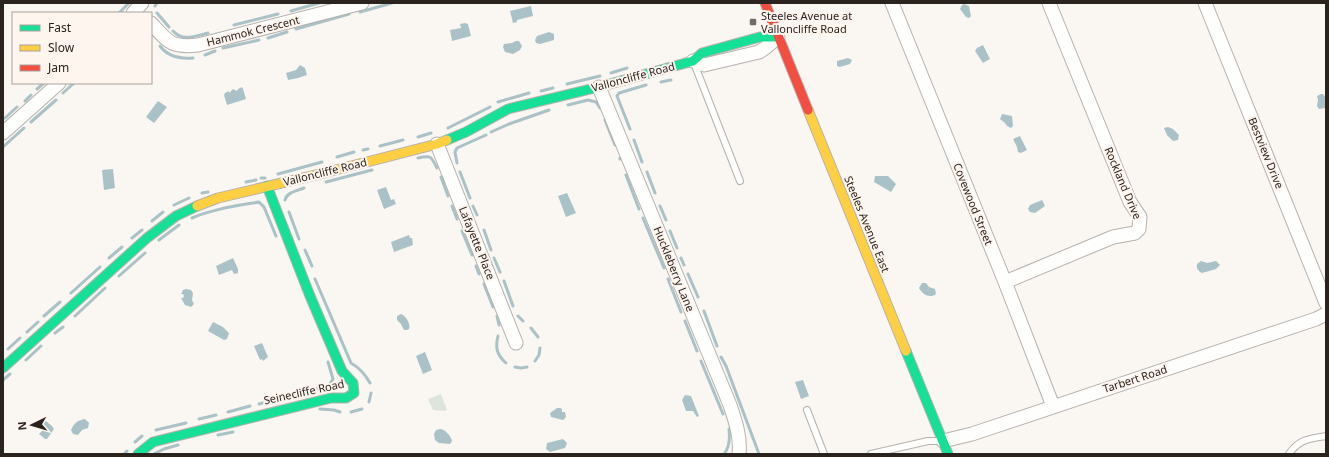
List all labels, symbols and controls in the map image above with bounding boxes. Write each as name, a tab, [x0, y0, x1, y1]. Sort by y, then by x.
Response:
place label: Steeles Avenue at Valloncliffe Road	[761, 8, 852, 36]
legend	[12, 12, 152, 84]
street label: Hammok Crescent	[205, 12, 301, 49]
marker: Steeles Avenue at Valloncliffe Road	[748, 17, 758, 27]
text: Fast	[48, 19, 72, 36]
text: Slow	[48, 39, 75, 56]
street label: Valloncliffe Road	[590, 58, 676, 95]
text: Jam	[47, 59, 69, 76]
street label: Bestview Drive	[1245, 115, 1288, 191]
street label: Rockland Drive	[1101, 144, 1145, 221]
street label: Valloncliffe Road	[281, 154, 368, 189]
street label: Covewood Street	[950, 161, 997, 247]
street label: Steeles Avenue East	[841, 173, 894, 274]
street label: Lafayette Place	[456, 204, 499, 282]
street label: Huckleberry Lane	[651, 224, 698, 314]
street label: Tarbert Road	[1101, 361, 1169, 396]
street label: Seinecliffe Road	[262, 376, 346, 407]
north arrow	[12, 405, 52, 445]
text: N	[14, 421, 29, 431]

